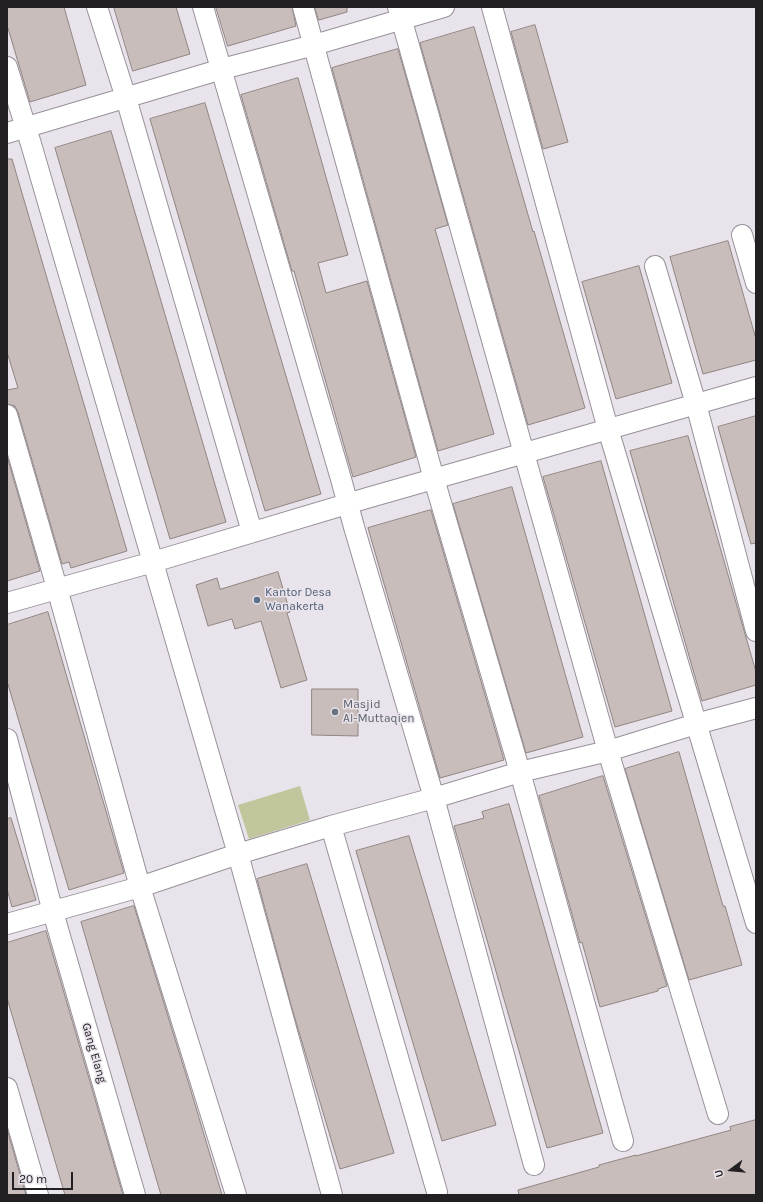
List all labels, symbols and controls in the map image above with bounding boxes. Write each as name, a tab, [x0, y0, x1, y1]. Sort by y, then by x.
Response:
place label: Kantor Desa Wanakerta	[265, 586, 331, 614]
marker: Kantor Desa Wanakerta	[252, 595, 262, 605]
place label: Masjid Al-Muttaqien	[343, 698, 414, 726]
marker: Masjid Al-Muttaqien	[330, 707, 340, 717]
street label: Gang Elang	[79, 1021, 109, 1085]
north arrow	[711, 1150, 751, 1190]
scale bar	[14, 1164, 75, 1190]
text: U	[712, 1168, 726, 1179]
text: 20 m	[19, 1172, 47, 1186]

